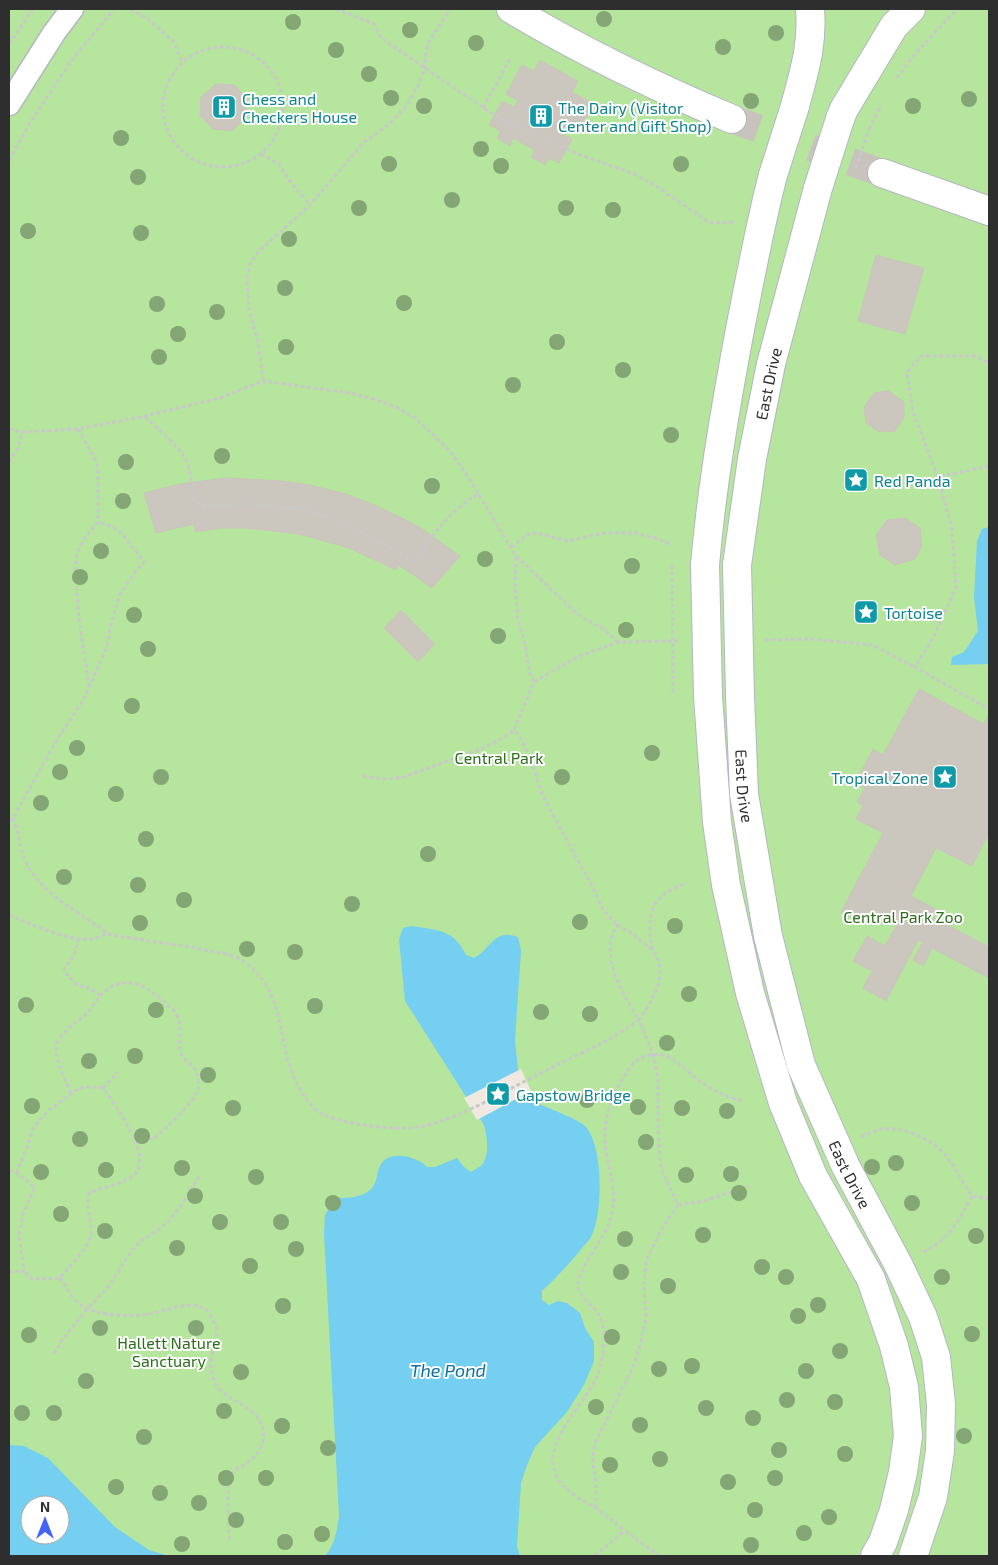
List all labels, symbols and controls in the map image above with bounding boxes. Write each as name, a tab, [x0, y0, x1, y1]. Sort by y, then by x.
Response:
place label: Chess and Checkers House	[242, 89, 357, 126]
building icon: Chess and Checkers House	[211, 94, 237, 120]
place label: The Dairy (Visitor Center and Gift Shop)	[558, 98, 711, 135]
building icon: The Dairy (Visitor Center and Gift Shop)	[528, 103, 554, 129]
street label: East Drive	[751, 345, 785, 421]
place icon: Red Panda	[843, 467, 869, 493]
place label: Red Panda	[874, 471, 951, 490]
place icon: Tortoise	[853, 599, 879, 625]
place label: Tortoise	[884, 603, 943, 622]
park label: Central Park	[455, 748, 543, 767]
street label: East Drive	[733, 749, 758, 824]
place icon: Tropical Zone	[932, 764, 958, 790]
place label: Tropical Zone	[831, 768, 928, 787]
park label: Central Park Zoo	[843, 907, 963, 926]
place icon: Gapstow Bridge	[485, 1081, 511, 1107]
place label: Gapstow Bridge	[516, 1085, 631, 1104]
street label: East Drive	[826, 1137, 876, 1211]
park label: Hallett Nature Sanctuary	[117, 1333, 221, 1370]
water label: The Pond	[410, 1359, 486, 1381]
north arrow	[20, 1495, 70, 1545]
text: N	[40, 1498, 50, 1515]

